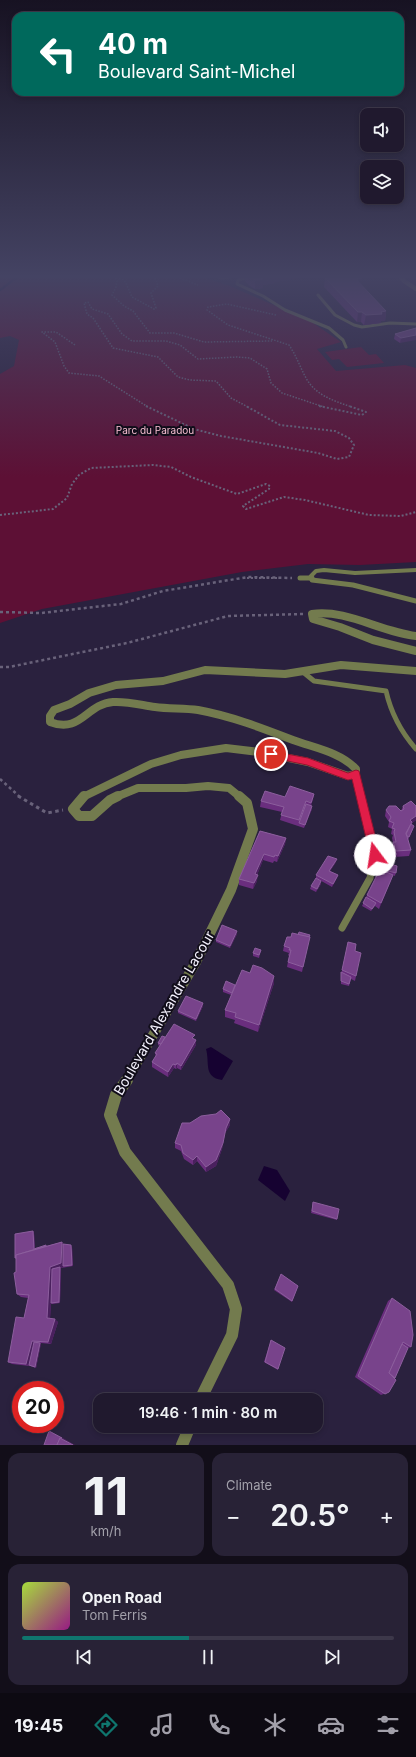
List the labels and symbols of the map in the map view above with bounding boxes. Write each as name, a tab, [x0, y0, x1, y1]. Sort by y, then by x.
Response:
park label: Parc du Paradou	[116, 424, 194, 436]
pin	[254, 737, 288, 771]
position arrow	[354, 834, 396, 876]
street label: Boulevard Alexandre Lacour	[110, 928, 218, 1098]
speed limit sign: 20	[12, 1381, 64, 1433]

